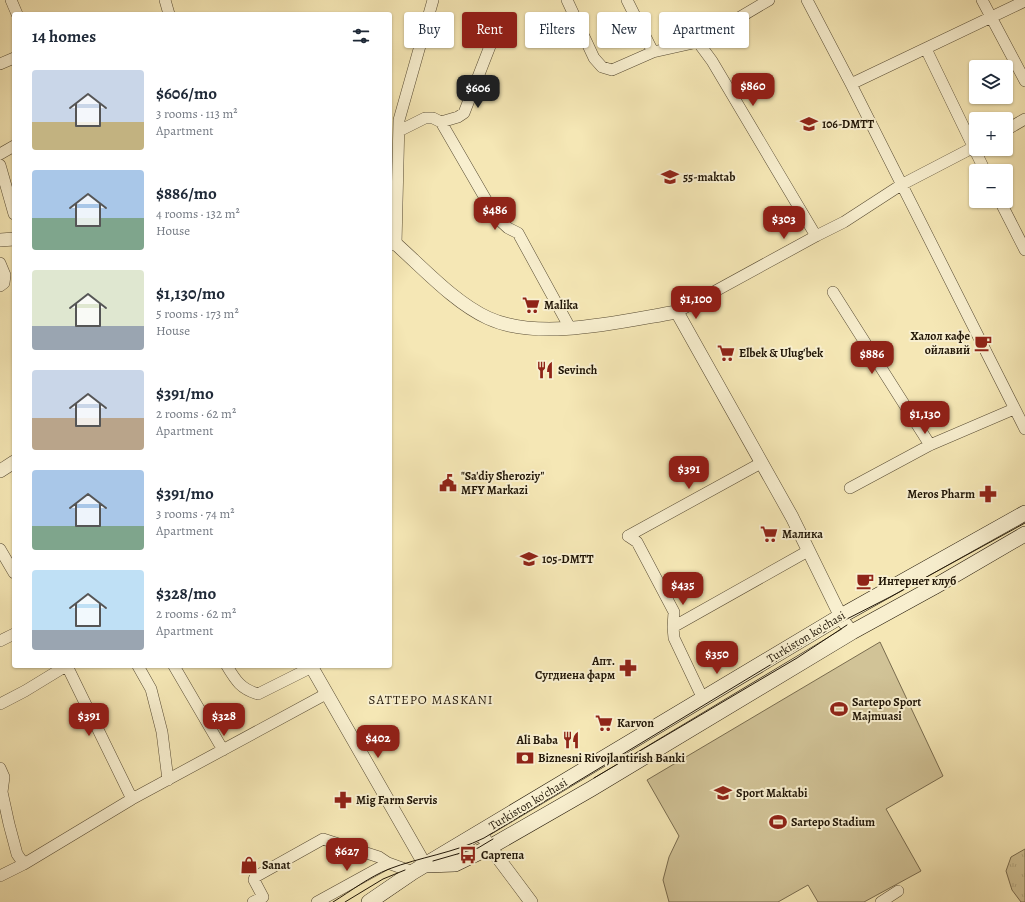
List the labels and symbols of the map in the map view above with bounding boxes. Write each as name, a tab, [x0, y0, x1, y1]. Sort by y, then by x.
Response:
pin: $860	[729, 73, 777, 107]
pin: $606	[454, 75, 502, 109]
school or university icon: 106-DMTT	[799, 114, 819, 134]
place label: 106-DMTT	[822, 116, 874, 132]
school or university icon: 55-maktab	[660, 167, 680, 187]
place label: 55-maktab	[683, 169, 736, 185]
pin: $486	[471, 197, 519, 231]
pin: $303	[760, 206, 808, 240]
pin: $1,100	[663, 286, 729, 320]
supermarket icon: Malika	[521, 295, 541, 315]
place label: Malika	[544, 297, 578, 313]
place label: Халол кафе ойлавий	[910, 328, 970, 358]
cafe icon: Халол кафе ойлавий	[973, 333, 993, 353]
pin: $886	[848, 341, 896, 375]
supermarket icon: Elbek & Ulug'bek	[716, 343, 736, 363]
place label: Elbek & Ulug'bek	[739, 345, 824, 361]
restaurant icon: Sevinch	[535, 360, 555, 380]
place label: Sevinch	[558, 362, 598, 378]
pin: $1,130	[892, 401, 958, 435]
pin: $391	[665, 456, 713, 490]
place label: "Sa'diy Sheroziy" MFY Markazi	[461, 468, 545, 498]
public building icon: "Sa'diy Sheroziy" MFY Markazi	[438, 473, 458, 493]
pharmacy icon: Meros Pharm	[978, 484, 998, 504]
place label: Meros Pharm	[907, 486, 975, 502]
supermarket icon: Малика	[759, 524, 779, 544]
place label: Малика	[782, 526, 823, 542]
school or university icon: 105-DMTT	[519, 549, 539, 569]
place label: 105-DMTT	[542, 551, 594, 567]
cafe icon: Интернет клуб	[855, 571, 875, 591]
pin: $435	[659, 572, 707, 606]
place label: Интернет клуб	[878, 573, 956, 589]
street label: Turkiston ko'chasi	[764, 607, 848, 667]
pin: $350	[693, 641, 741, 675]
place label: Апт. Сугдиена фарм	[535, 653, 615, 683]
pharmacy icon: Апт. Сугдиена фарм	[618, 658, 638, 678]
district label: SATTEPO MASKANI	[369, 691, 493, 708]
place label: Sartepo Sport Majmuasi	[852, 694, 921, 724]
sports icon: Sartepo Sport Majmuasi	[829, 699, 849, 719]
pin: $391	[65, 703, 113, 737]
pin: $328	[200, 703, 248, 737]
supermarket icon: Karvon	[594, 713, 614, 733]
place label: Karvon	[617, 715, 654, 731]
pin: $402	[354, 725, 402, 759]
restaurant icon: Ali Baba	[561, 730, 581, 750]
place label: Ali Baba	[516, 732, 558, 748]
bank icon: Biznesni Rivojlantirish Banki	[515, 748, 535, 768]
place label: Biznesni Rivojlantirish Banki	[538, 750, 685, 766]
street label: Turkiston ko'chasi	[486, 774, 570, 834]
school or university icon: Sport Maktabi	[713, 783, 733, 803]
place label: Sport Maktabi	[736, 785, 808, 801]
pharmacy icon: Mig Farm Servis	[333, 790, 353, 810]
place label: Mig Farm Servis	[356, 792, 437, 808]
sports icon: Sartepo Stadium	[768, 812, 788, 832]
place label: Sartepo Stadium	[791, 814, 875, 830]
pin: $627	[323, 838, 371, 872]
bus stop icon: Сартепа	[458, 845, 478, 865]
place label: Сартепа	[481, 847, 524, 863]
shop icon: Sanat	[239, 855, 259, 875]
place label: Sanat	[262, 857, 291, 873]

